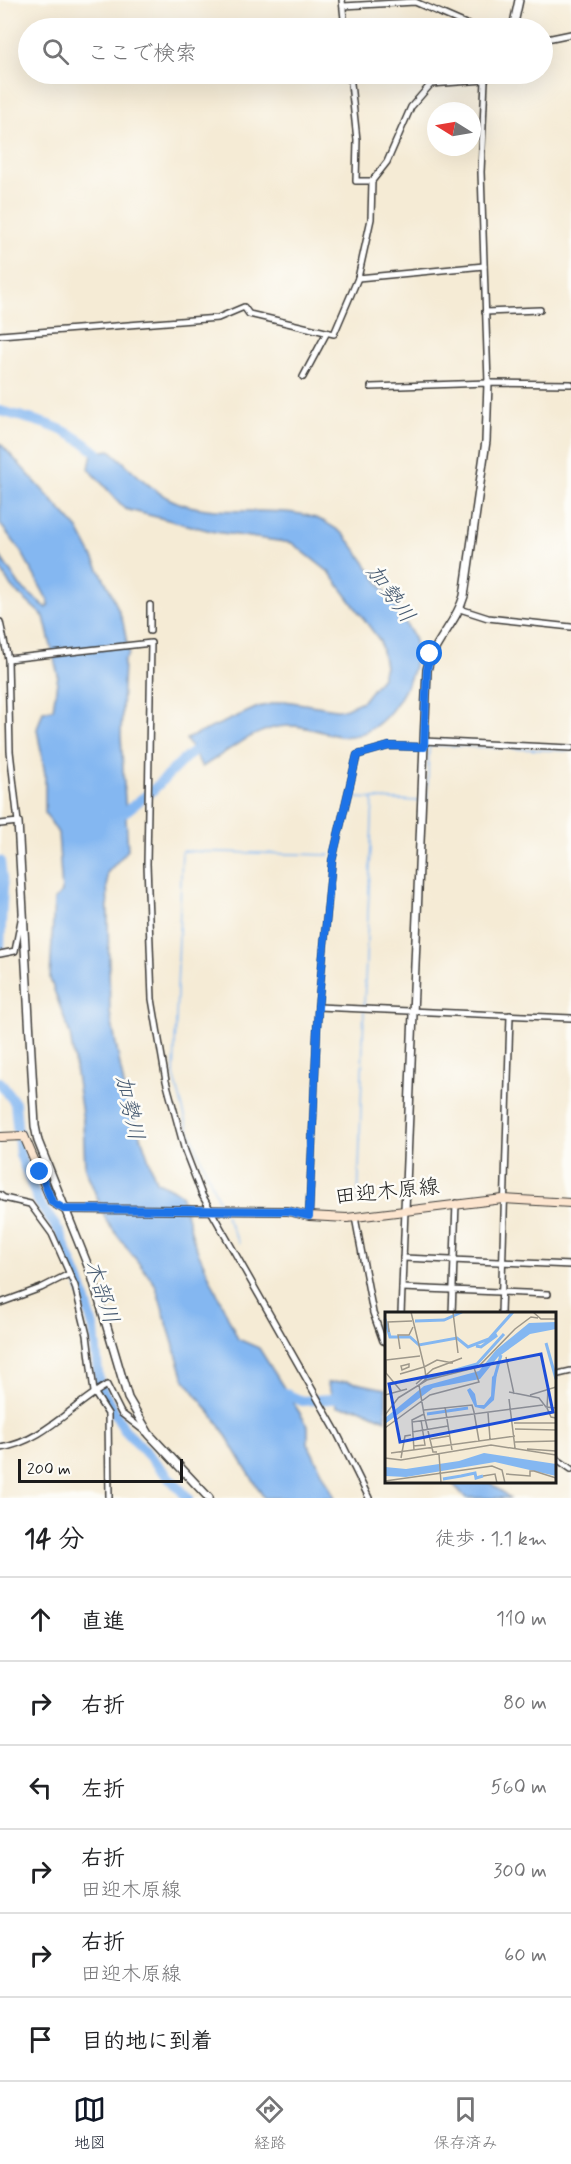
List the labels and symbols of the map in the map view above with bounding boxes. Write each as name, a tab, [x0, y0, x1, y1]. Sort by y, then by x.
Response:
north arrow	[427, 102, 481, 156]
water label: 加勢川	[359, 559, 421, 629]
route start	[416, 640, 442, 666]
water label: 加勢川	[108, 1073, 150, 1143]
route end	[26, 1158, 52, 1184]
street label: 田迎木原線	[333, 1173, 441, 1211]
water label: 木部川	[77, 1256, 125, 1328]
inset map	[385, 1312, 556, 1483]
scale bar	[18, 1456, 183, 1484]

